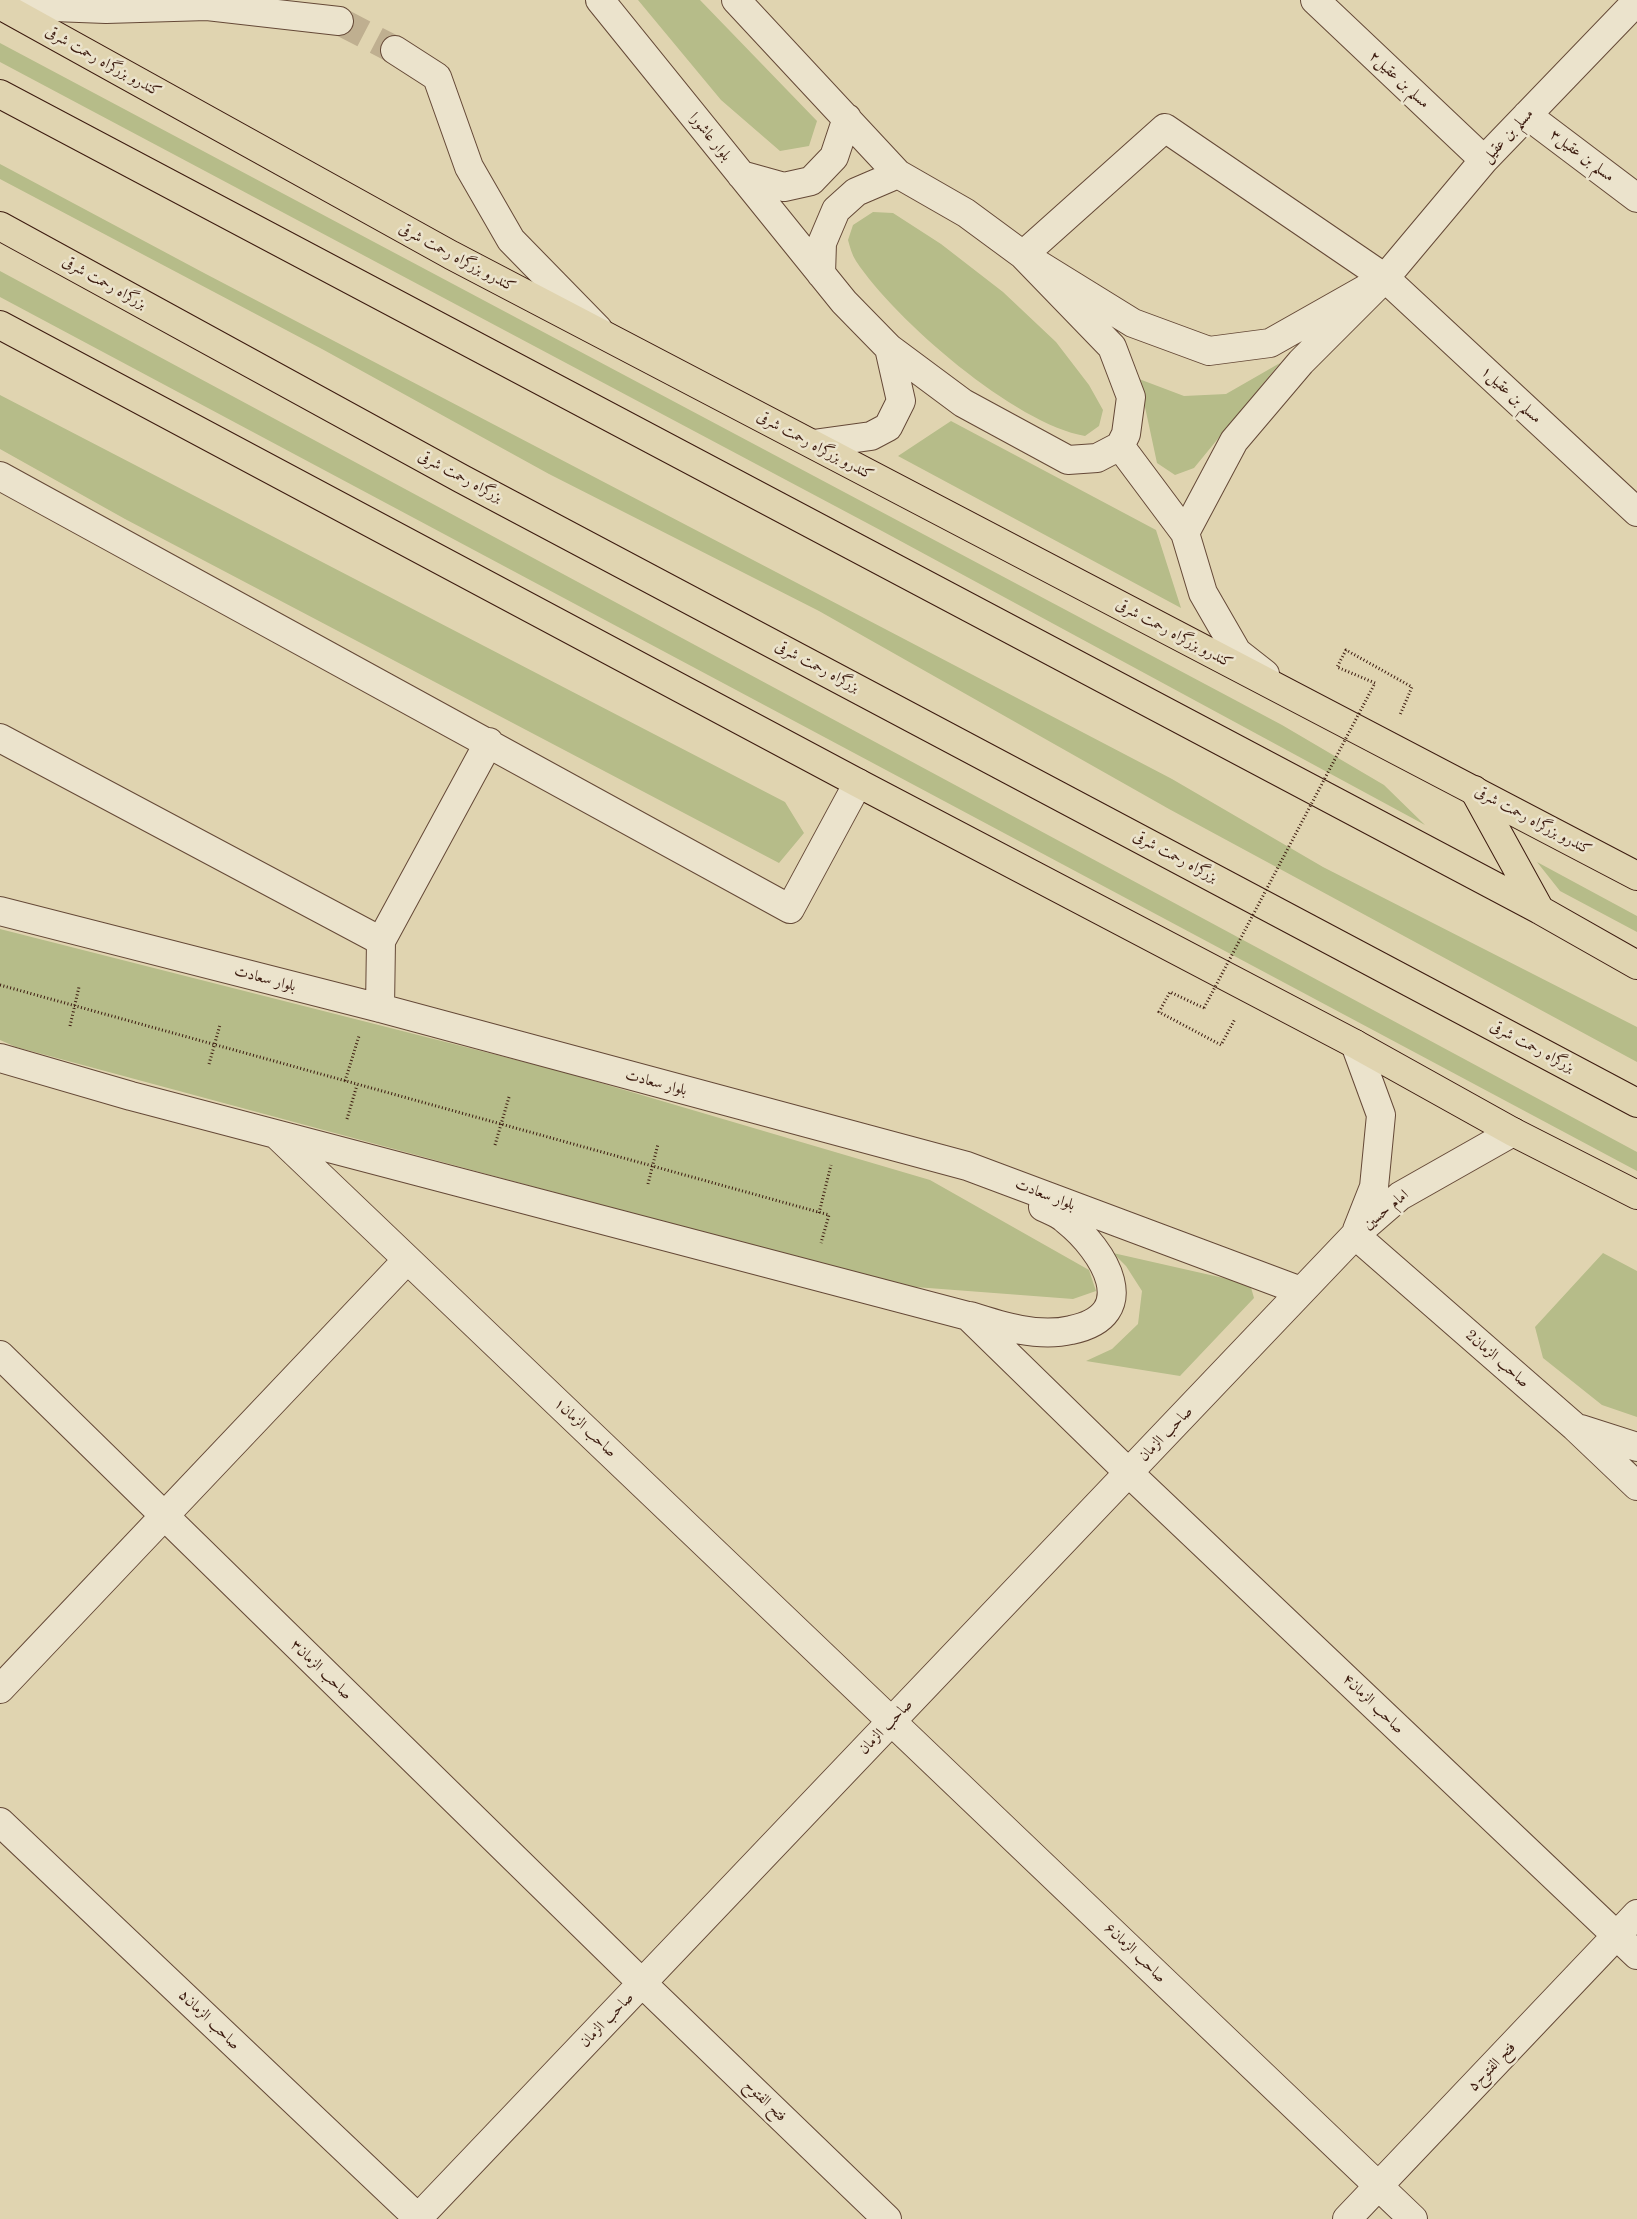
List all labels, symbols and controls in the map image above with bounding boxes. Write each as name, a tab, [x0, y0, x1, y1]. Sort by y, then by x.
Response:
street label: کندرو بزرگراه رحمت شرقی	[42, 23, 164, 101]
street label: مسلم بن عقیل۲	[1365, 47, 1433, 113]
street label: مسلم بن عقیل	[1478, 105, 1538, 167]
street label: بلوار عاشورا	[685, 109, 735, 165]
street label: مسلم بن عقیل۳	[1546, 126, 1618, 186]
street label: کندرو بزرگراه رحمت شرقی	[396, 220, 518, 296]
street label: بزرگراه رحمت شرقی	[59, 253, 149, 313]
street label: مسلم بن عقیل۱	[1477, 362, 1545, 428]
street label: کندرو بزرگراه رحمت شرقی	[754, 408, 876, 484]
street label: بزرگراه رحمت شرقی	[415, 447, 505, 507]
street label: کندرو بزرگراه رحمت شرقی	[1113, 596, 1235, 672]
street label: بزرگراه رحمت شرقی	[772, 637, 862, 697]
street label: کندرو بزرگراه رحمت شرقی	[1472, 783, 1594, 859]
street label: بزرگراه رحمت شرقی	[1130, 827, 1220, 887]
street label: بلوار سعادت	[232, 962, 298, 996]
street label: بزرگراه رحمت شرقی	[1487, 1017, 1577, 1077]
street label: بلوار سعادت	[623, 1066, 689, 1100]
street label: بلوار سعادت	[1012, 1175, 1078, 1215]
street label: امام حسین	[1360, 1186, 1412, 1234]
street label: 2صاحب الزمان	[1461, 1326, 1533, 1392]
street label: صاحب الزمان۱	[550, 1395, 620, 1461]
street label: صاحب الزمان	[1135, 1403, 1197, 1465]
street label: صاحب الزمان۳	[286, 1636, 356, 1704]
street label: صاحب الزمان۴	[1338, 1670, 1408, 1738]
street label: صاحب الزمان	[855, 1696, 917, 1758]
street label: صاحب الزمان۶	[1100, 1919, 1170, 1987]
street label: صاحب الزمان۵	[174, 1986, 244, 2054]
street label: صاحب الزمان	[576, 1989, 638, 2051]
street label: فتح الفتوح۵	[1464, 2039, 1520, 2095]
street label: فتح الفتوح	[740, 2076, 790, 2126]

